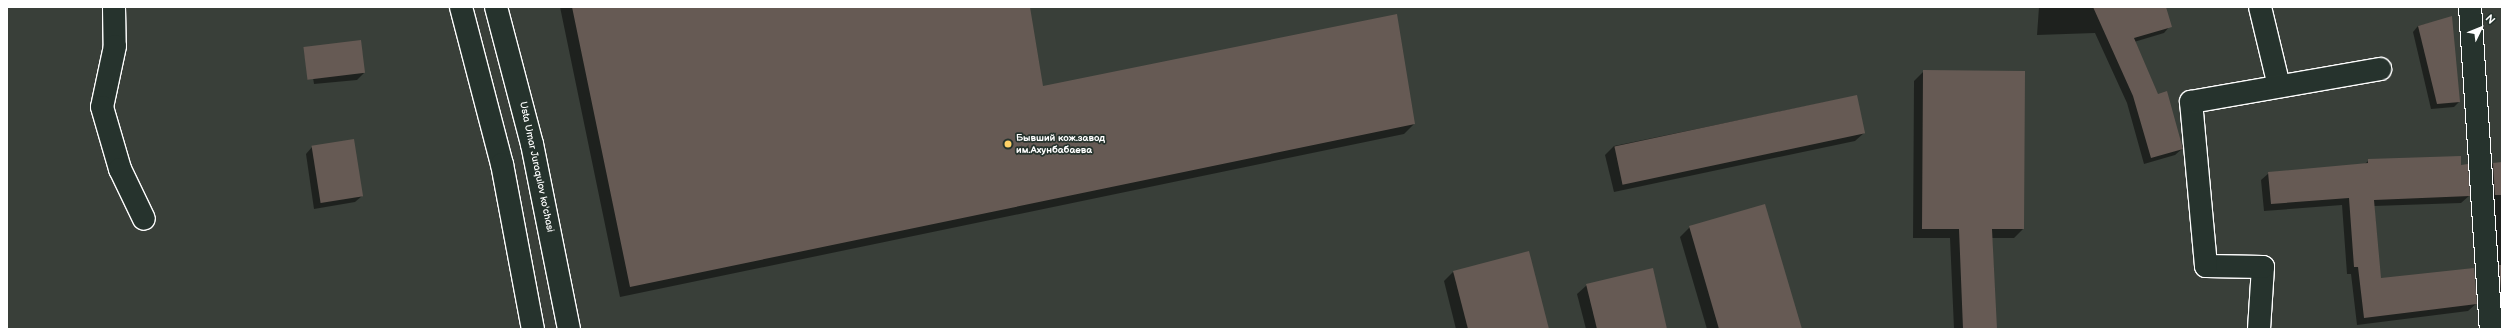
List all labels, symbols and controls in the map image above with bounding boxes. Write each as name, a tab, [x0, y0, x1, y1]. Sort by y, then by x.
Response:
north arrow	[2461, 8, 2501, 48]
text: N	[2483, 12, 2498, 27]
street label: Usta Umar Juraqulov ko'chasi	[516, 100, 556, 234]
place label: Бывший кож.завод им.Ахунбабаева	[1016, 132, 1105, 156]
marker: Бывший кож.завод им.Ахунбабаева	[1003, 139, 1013, 149]

